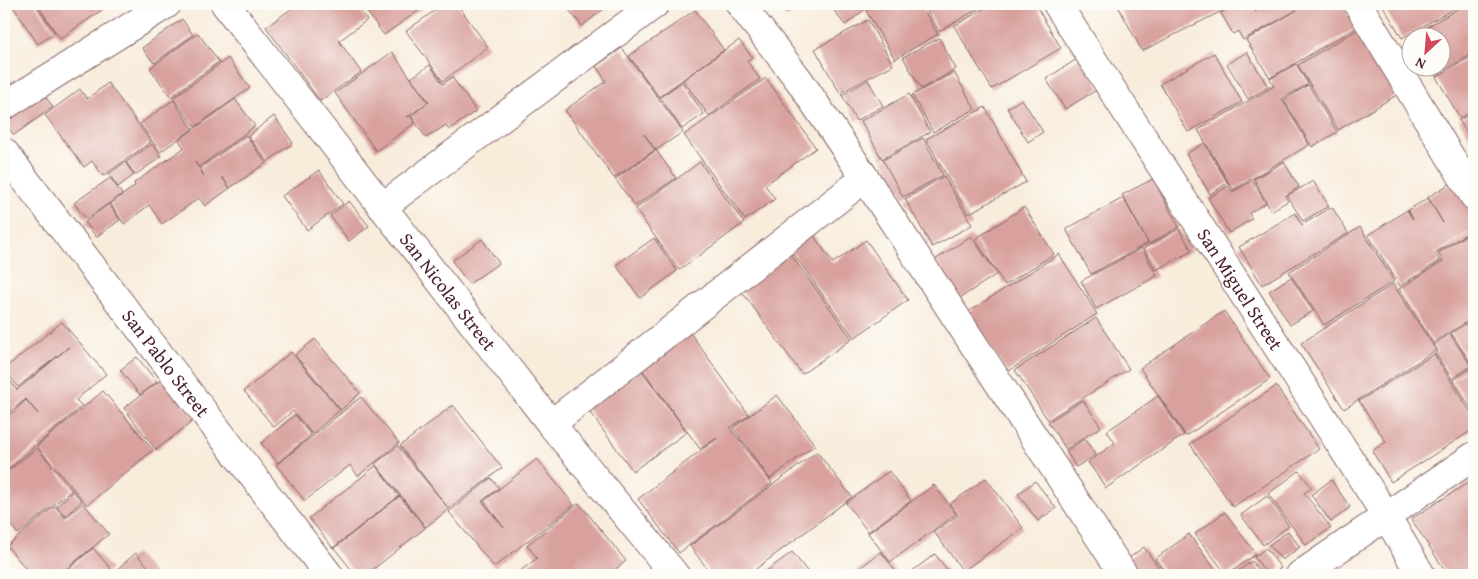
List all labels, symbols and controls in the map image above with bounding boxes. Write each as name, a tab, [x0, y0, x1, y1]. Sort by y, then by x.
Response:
north arrow	[1400, 28, 1450, 78]
text: N	[1411, 52, 1429, 75]
street label: San Miguel Street	[1191, 223, 1290, 356]
street label: San Nicolas Street	[393, 226, 503, 357]
street label: San Pablo Street	[116, 303, 217, 423]

